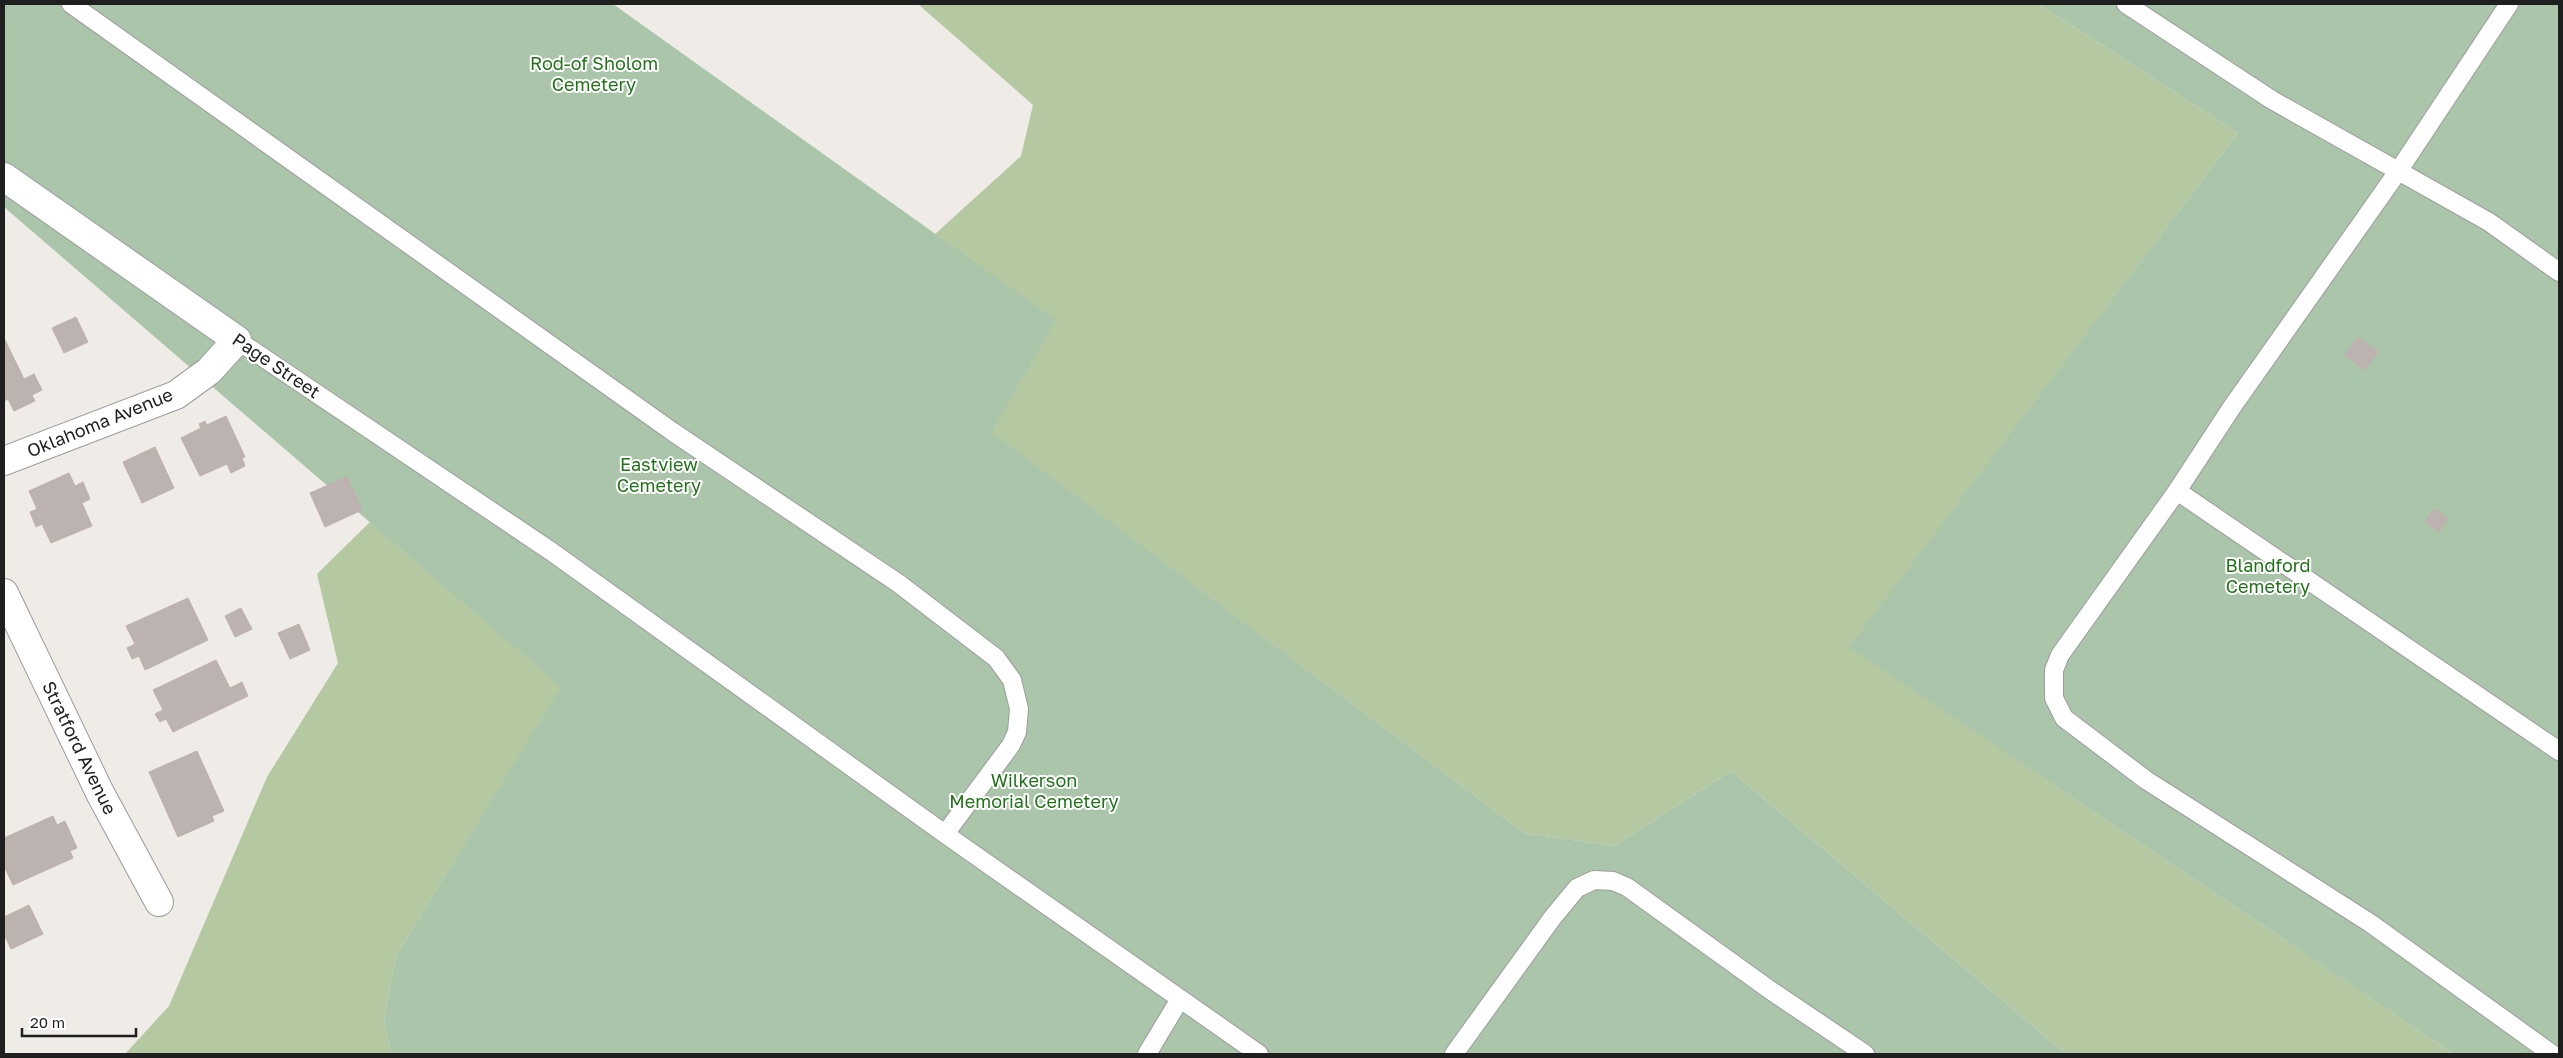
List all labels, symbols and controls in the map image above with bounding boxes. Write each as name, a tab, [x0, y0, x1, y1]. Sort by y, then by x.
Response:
park label: Rod-of Sholom Cemetery	[530, 52, 658, 95]
street label: Page Street	[229, 328, 325, 403]
street label: Oklahoma Avenue	[23, 383, 176, 461]
park label: Eastview Cemetery	[617, 453, 701, 496]
park label: Blandford Cemetery	[2225, 554, 2311, 597]
street label: Stratford Avenue	[38, 677, 122, 818]
park label: Wilkerson Memorial Cemetery	[949, 769, 1119, 812]
scale bar	[22, 1006, 136, 1038]
text: 20 m	[30, 1013, 65, 1031]

